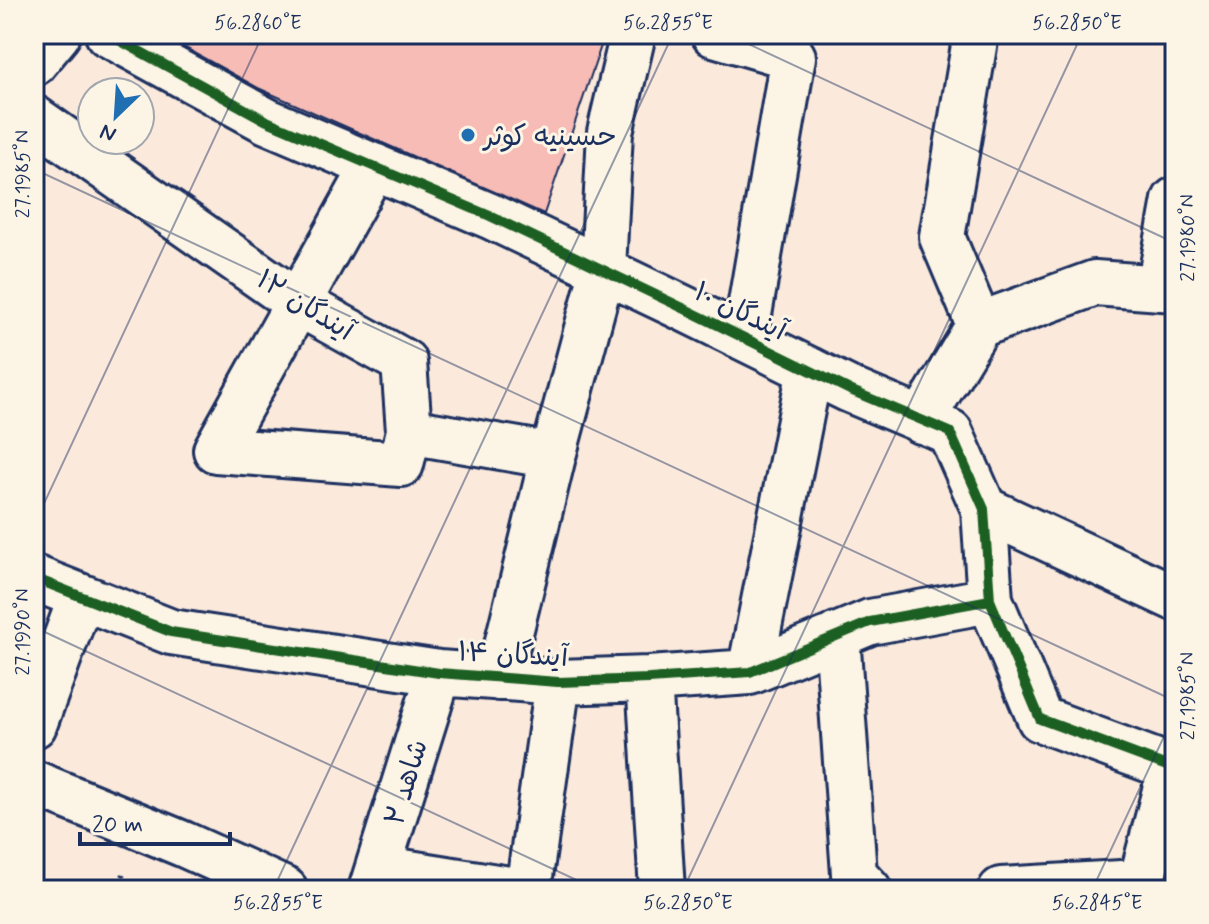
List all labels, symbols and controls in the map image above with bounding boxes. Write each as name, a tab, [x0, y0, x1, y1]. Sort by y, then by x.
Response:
text: 56.2860°E	[214, 10, 302, 37]
text: 56.2855°E	[623, 10, 713, 37]
text: 56.2850°E	[1032, 10, 1122, 37]
north arrow	[76, 76, 156, 156]
text: N	[96, 117, 121, 148]
place label: حسینیه کوثر	[482, 119, 617, 156]
marker: حسینیه کوثر	[459, 126, 477, 144]
text: 27.1985°N	[10, 130, 37, 218]
text: 27.1980°N	[1175, 194, 1202, 282]
street label: آیندگان ۱۲	[249, 262, 361, 351]
street label: آیندگان ۱۰	[687, 274, 793, 351]
text: 27.1990°N	[10, 588, 37, 676]
street label: آیندگان ۱۴	[457, 634, 570, 677]
text: 27.1985°N	[1175, 652, 1202, 740]
street label: شاهد ۲	[377, 735, 438, 830]
scale bar	[80, 796, 230, 846]
text: 20 m	[92, 810, 143, 841]
text: 56.2855°E	[233, 890, 323, 917]
text: 56.2850°E	[643, 890, 733, 917]
text: 56.2845°E	[1052, 890, 1142, 917]

